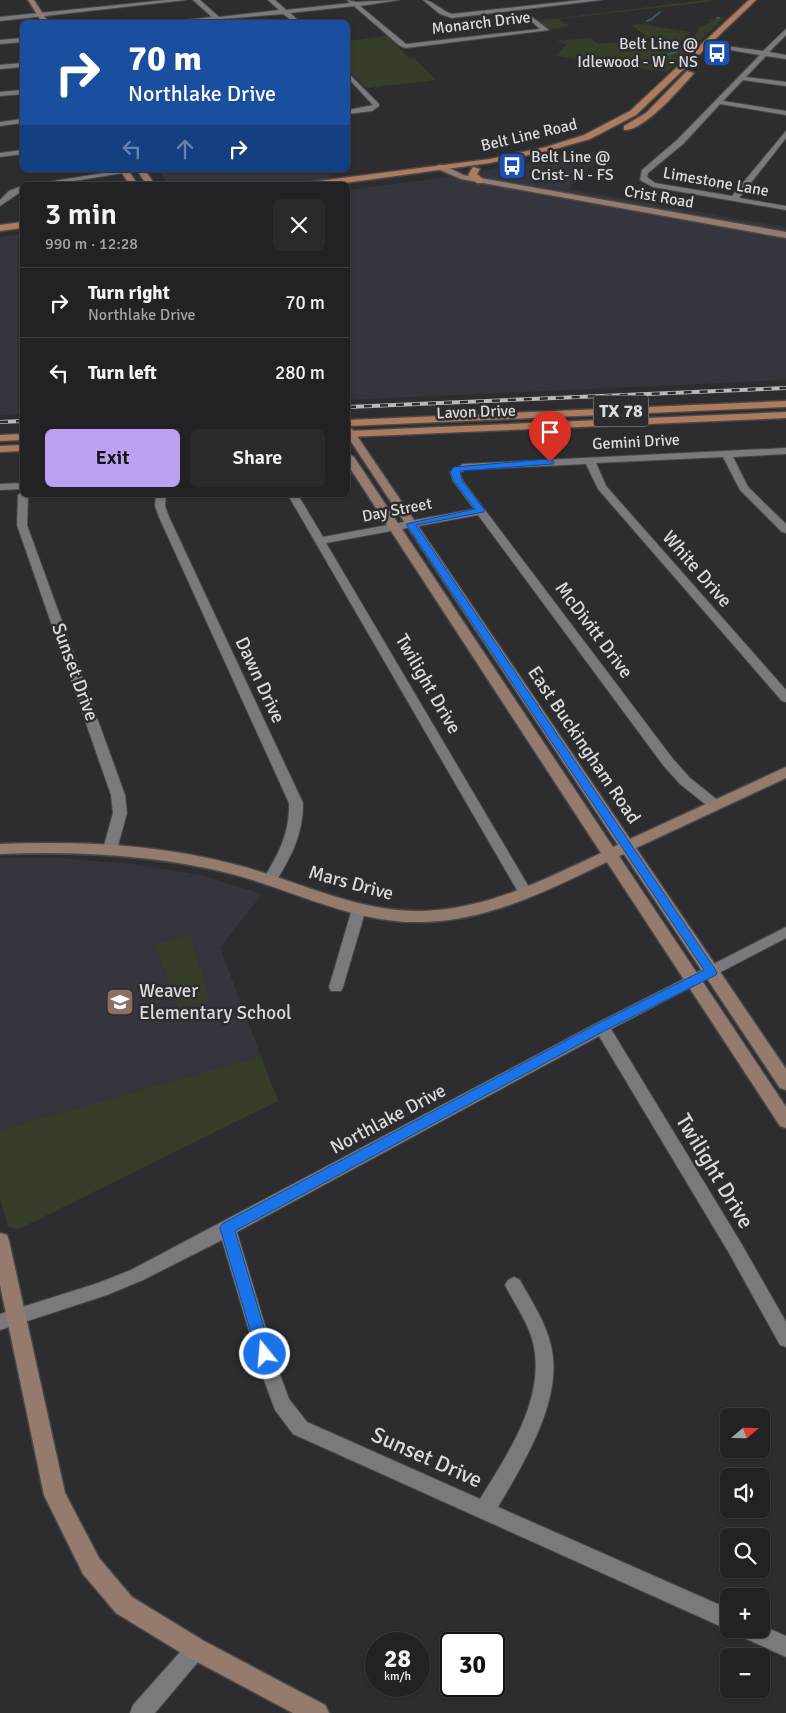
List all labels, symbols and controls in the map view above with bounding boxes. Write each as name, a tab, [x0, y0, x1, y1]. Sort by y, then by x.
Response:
street label: Monarch Drive	[431, 7, 531, 39]
place label: Belt Line @ Idlewood - W - NS	[577, 34, 698, 72]
text: 70 m	[128, 37, 202, 80]
bus stop icon: Belt Line @ Idlewood - W - NS	[702, 38, 732, 68]
icon: right	[45, 40, 110, 105]
text: Northlake Drive	[128, 80, 276, 107]
street label: Belt Line Road	[479, 114, 579, 156]
icon: left	[118, 135, 146, 163]
icon: ahead	[171, 135, 199, 163]
icon: right	[224, 135, 252, 163]
place label: Belt Line @ Crist- N - FS	[531, 147, 614, 185]
bus stop icon: Belt Line @ Crist- N - FS	[497, 151, 527, 181]
street label: Limestone Lane	[661, 163, 771, 201]
street label: Crist Road	[623, 181, 695, 213]
text: 3 min	[45, 196, 117, 233]
button: close	[273, 199, 325, 251]
text: 990 m · 12:28	[45, 234, 138, 254]
text: Turn right	[88, 281, 170, 305]
icon: right	[45, 289, 73, 317]
text: 70 m	[285, 291, 325, 315]
text: Northlake Drive	[88, 305, 196, 325]
icon: left	[45, 359, 73, 387]
text: Turn left	[88, 361, 157, 385]
text: 280 m	[275, 361, 325, 385]
road number: TX 78	[594, 396, 648, 426]
street label: Lavon Drive	[436, 401, 516, 423]
pin	[529, 411, 571, 462]
icon: arrive	[536, 418, 564, 446]
button: Exit	[45, 429, 180, 487]
button: Share	[190, 429, 325, 487]
street label: Gemini Drive	[592, 430, 680, 454]
street label: Day Street	[360, 493, 434, 527]
street label: White Drive	[657, 526, 737, 612]
street label: McDivitt Drive	[550, 577, 638, 683]
street label: Sunset Drive	[46, 620, 104, 724]
street label: Twilight Drive	[390, 630, 466, 738]
street label: Dawn Drive	[230, 633, 290, 727]
street label: East Buckingham Road	[522, 662, 646, 828]
street label: Mars Drive	[306, 860, 396, 906]
place label: Weaver Elementary School	[139, 979, 292, 1025]
school or university icon: Weaver Elementary School	[105, 987, 135, 1017]
street label: Northlake Drive	[326, 1078, 450, 1160]
street label: Twilight Drive	[670, 1109, 760, 1233]
position arrow	[238, 1327, 290, 1379]
north arrow	[720, 1408, 770, 1458]
map controls	[720, 1408, 770, 1698]
street label: Sunset Drive	[367, 1421, 487, 1493]
button: sound	[720, 1468, 770, 1518]
button: search	[720, 1528, 770, 1578]
button: +	[720, 1588, 770, 1638]
speed limit sign: 30	[440, 1632, 505, 1697]
text: 28	[384, 1643, 411, 1674]
button: −	[720, 1648, 770, 1698]
text: km/h	[384, 1669, 411, 1684]

